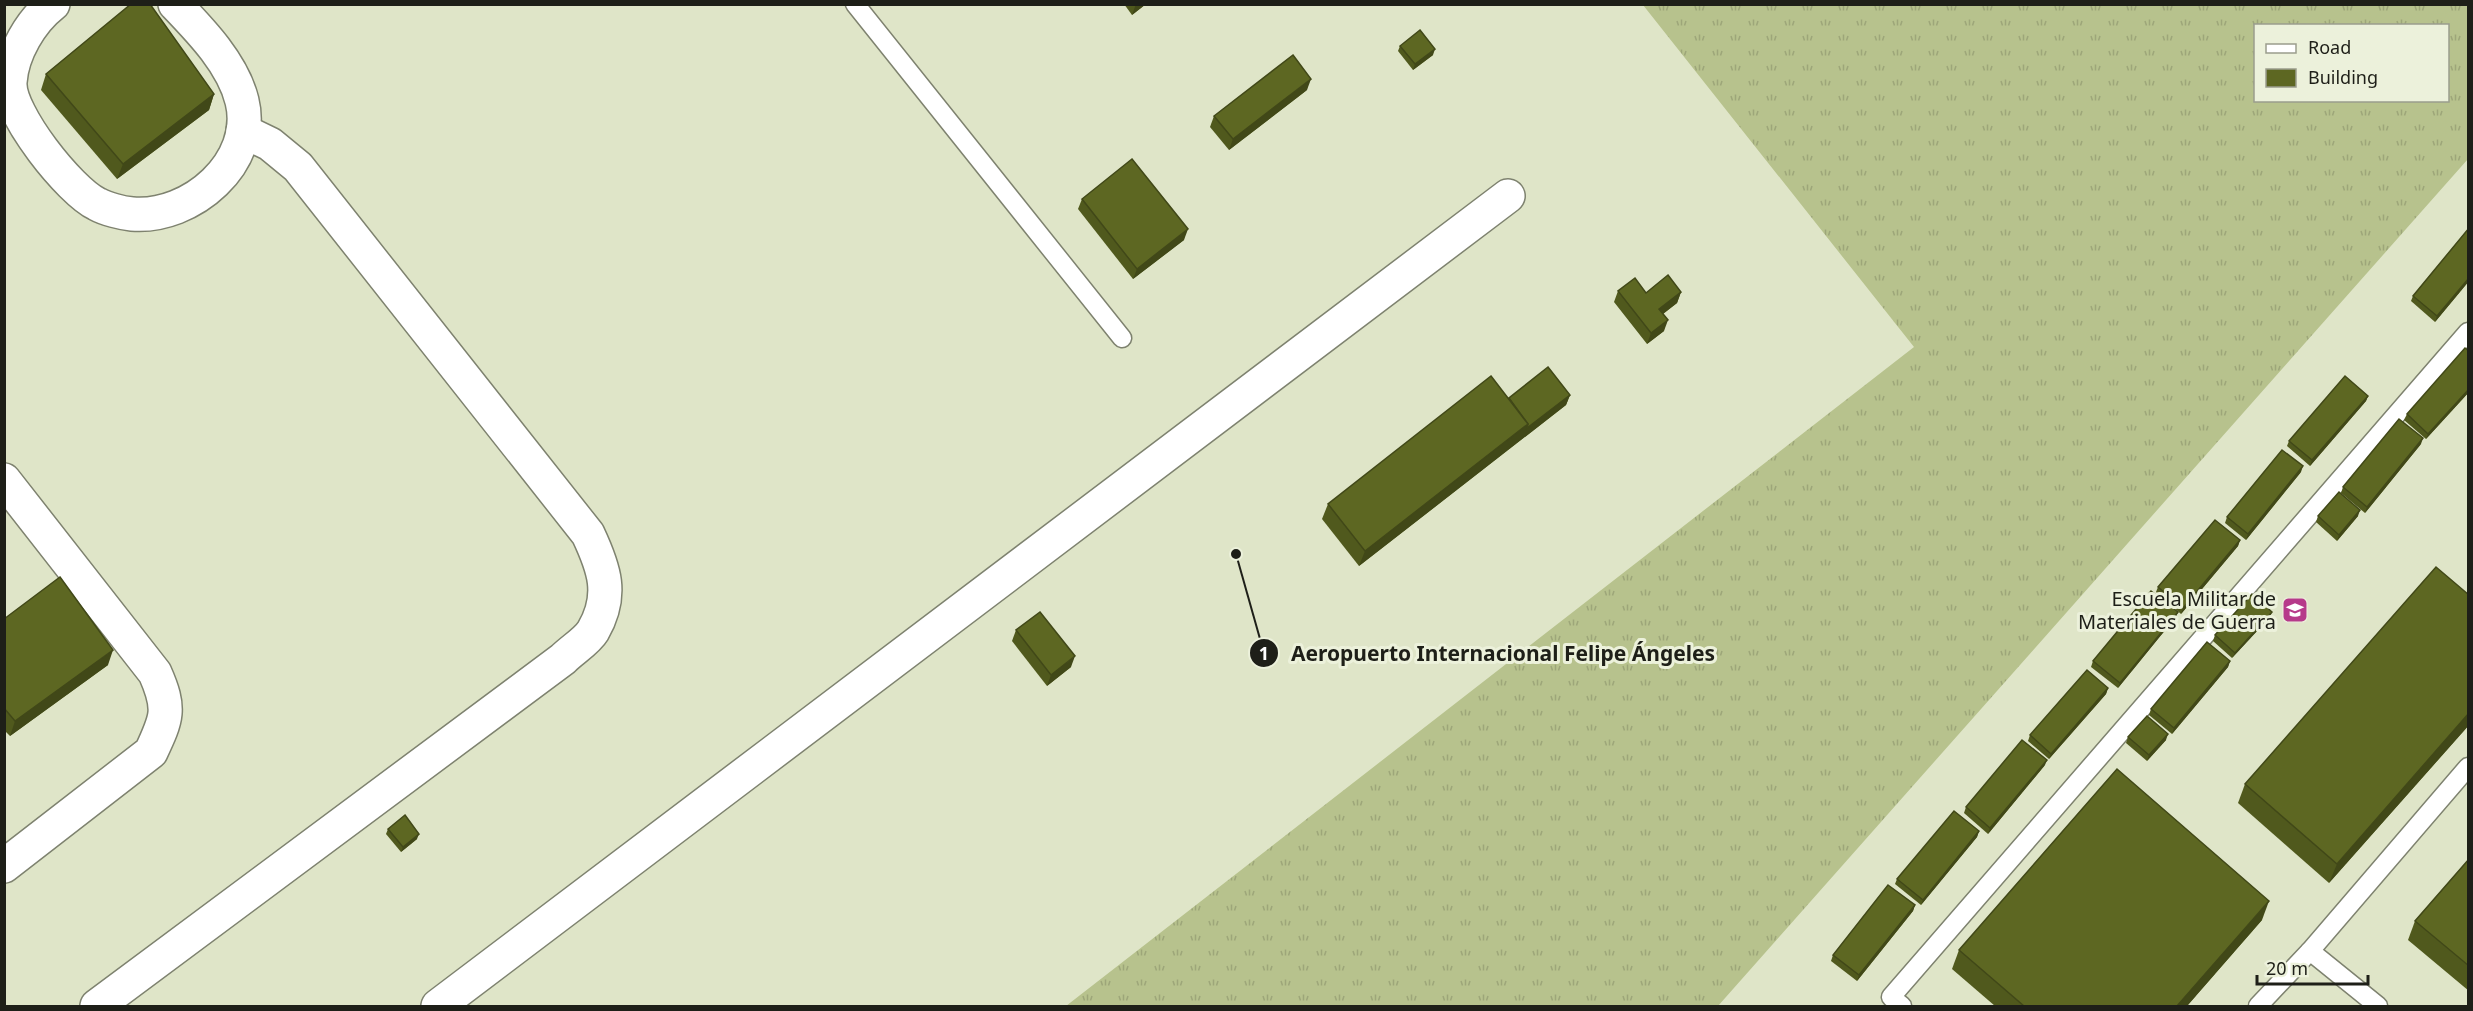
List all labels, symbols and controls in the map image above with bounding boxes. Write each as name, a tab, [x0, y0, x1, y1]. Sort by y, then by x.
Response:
legend	[2254, 24, 2449, 102]
text: Road	[2308, 35, 2351, 59]
text: Building	[2308, 65, 2378, 89]
place label: Escuela Militar de Materiales de Guerra	[2078, 585, 2276, 635]
school or university icon: Escuela Militar de Materiales de Guerra	[2280, 595, 2310, 625]
callout: Aeropuerto Internacional Felipe Ángeles	[1249, 634, 1727, 673]
text: Aeropuerto Internacional Felipe Ángeles	[1291, 639, 1715, 667]
text: 1	[1259, 641, 1269, 665]
scale bar	[2257, 948, 2368, 986]
text: 20 m	[2266, 956, 2308, 980]

